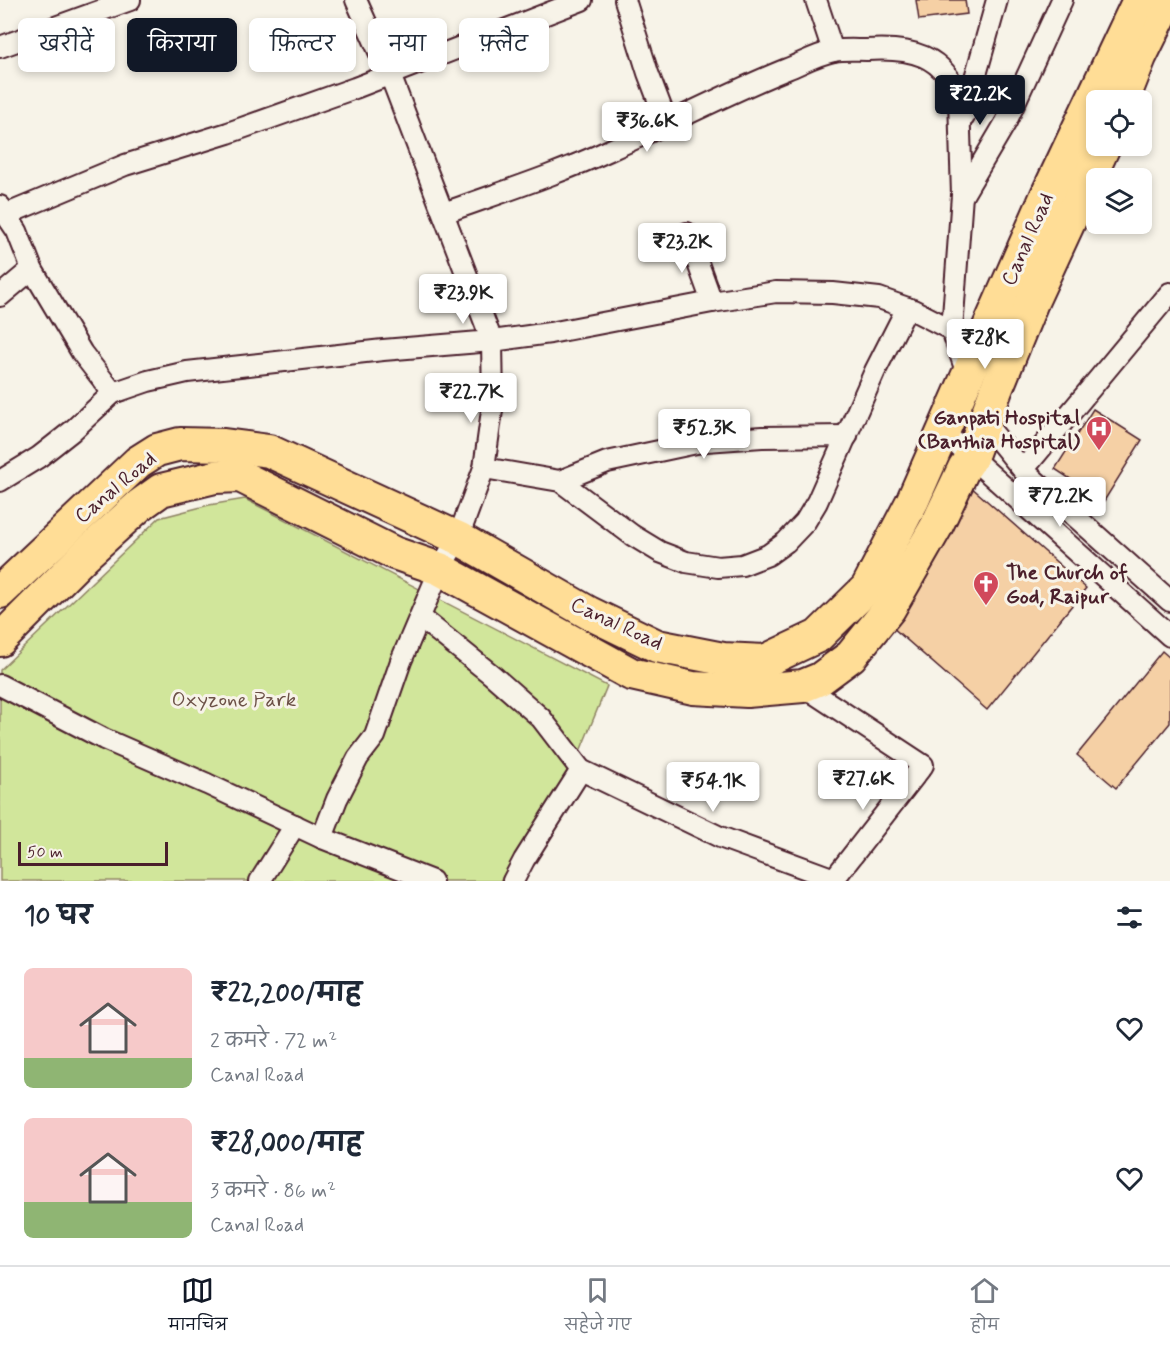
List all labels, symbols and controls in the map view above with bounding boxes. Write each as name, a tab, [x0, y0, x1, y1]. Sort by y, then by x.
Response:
chip: खरीदें	[18, 18, 115, 72]
chip: किराया	[127, 18, 237, 72]
chip: फ़िल्टर	[249, 18, 356, 72]
chip: नया	[368, 18, 447, 72]
chip: फ़्लैट	[459, 18, 549, 72]
pin: ₹22.2K	[931, 75, 1029, 126]
text: ₹22.2K	[949, 81, 1011, 108]
map controls	[1086, 90, 1152, 234]
button: locate	[1086, 90, 1152, 156]
pin: ₹36.6K	[598, 102, 696, 153]
text: ₹36.6K	[616, 108, 678, 135]
button: layers	[1086, 168, 1152, 234]
street label: Canal Road	[995, 189, 1061, 290]
pin: ₹23.2K	[633, 223, 731, 274]
text: ₹23.2K	[652, 229, 712, 256]
pin: ₹23.9K	[414, 274, 512, 325]
text: ₹23.9K	[433, 280, 493, 307]
pin: ₹28K	[949, 319, 1021, 370]
text: ₹28K	[961, 325, 1009, 352]
pin: ₹22.7K	[422, 373, 520, 424]
text: ₹22.7K	[439, 379, 503, 406]
place label: Ganpati Hospital (Banthia Hospital)	[918, 404, 1081, 456]
pin: ₹52.3K	[655, 409, 753, 460]
hospital icon: Ganpati Hospital (Banthia Hospital)	[1084, 414, 1114, 452]
text: ₹52.3K	[672, 415, 736, 442]
street label: Canal Road	[69, 445, 162, 530]
pin: ₹72.2K	[1011, 477, 1109, 528]
text: ₹72.2K	[1028, 483, 1092, 510]
place label: The Church of God, Raipur	[1006, 559, 1128, 611]
church icon: The Church of God, Raipur	[971, 569, 1001, 607]
street label: Canal Road	[566, 590, 667, 657]
park label: Oxyzone Park	[172, 686, 297, 714]
pin: ₹27.6K	[814, 760, 912, 811]
pin: ₹54.1K	[664, 762, 762, 813]
text: ₹27.6K	[832, 766, 894, 793]
text: ₹54.1K	[680, 768, 746, 795]
scale bar	[18, 839, 168, 866]
text: 50 m	[27, 842, 63, 863]
text: 10 घर	[24, 900, 92, 934]
icon: filters	[1113, 901, 1146, 934]
text: ₹22,200/माह	[210, 977, 362, 1011]
icon: home	[72, 992, 144, 1064]
icon: heart	[1113, 1012, 1146, 1045]
text: 2 कमरे · 72 m²	[210, 1028, 337, 1055]
text: Canal Road	[210, 1062, 304, 1089]
text: ₹28,000/माह	[210, 1127, 363, 1161]
icon: home	[72, 1142, 144, 1214]
icon: heart	[1113, 1162, 1146, 1195]
text: 3 कमरे · 86 m²	[210, 1178, 336, 1205]
text: Canal Road	[210, 1212, 304, 1239]
tab: मानचित्र	[169, 1274, 227, 1342]
tab: सहेजे गए	[565, 1274, 631, 1342]
tab: होम	[968, 1274, 1001, 1342]

